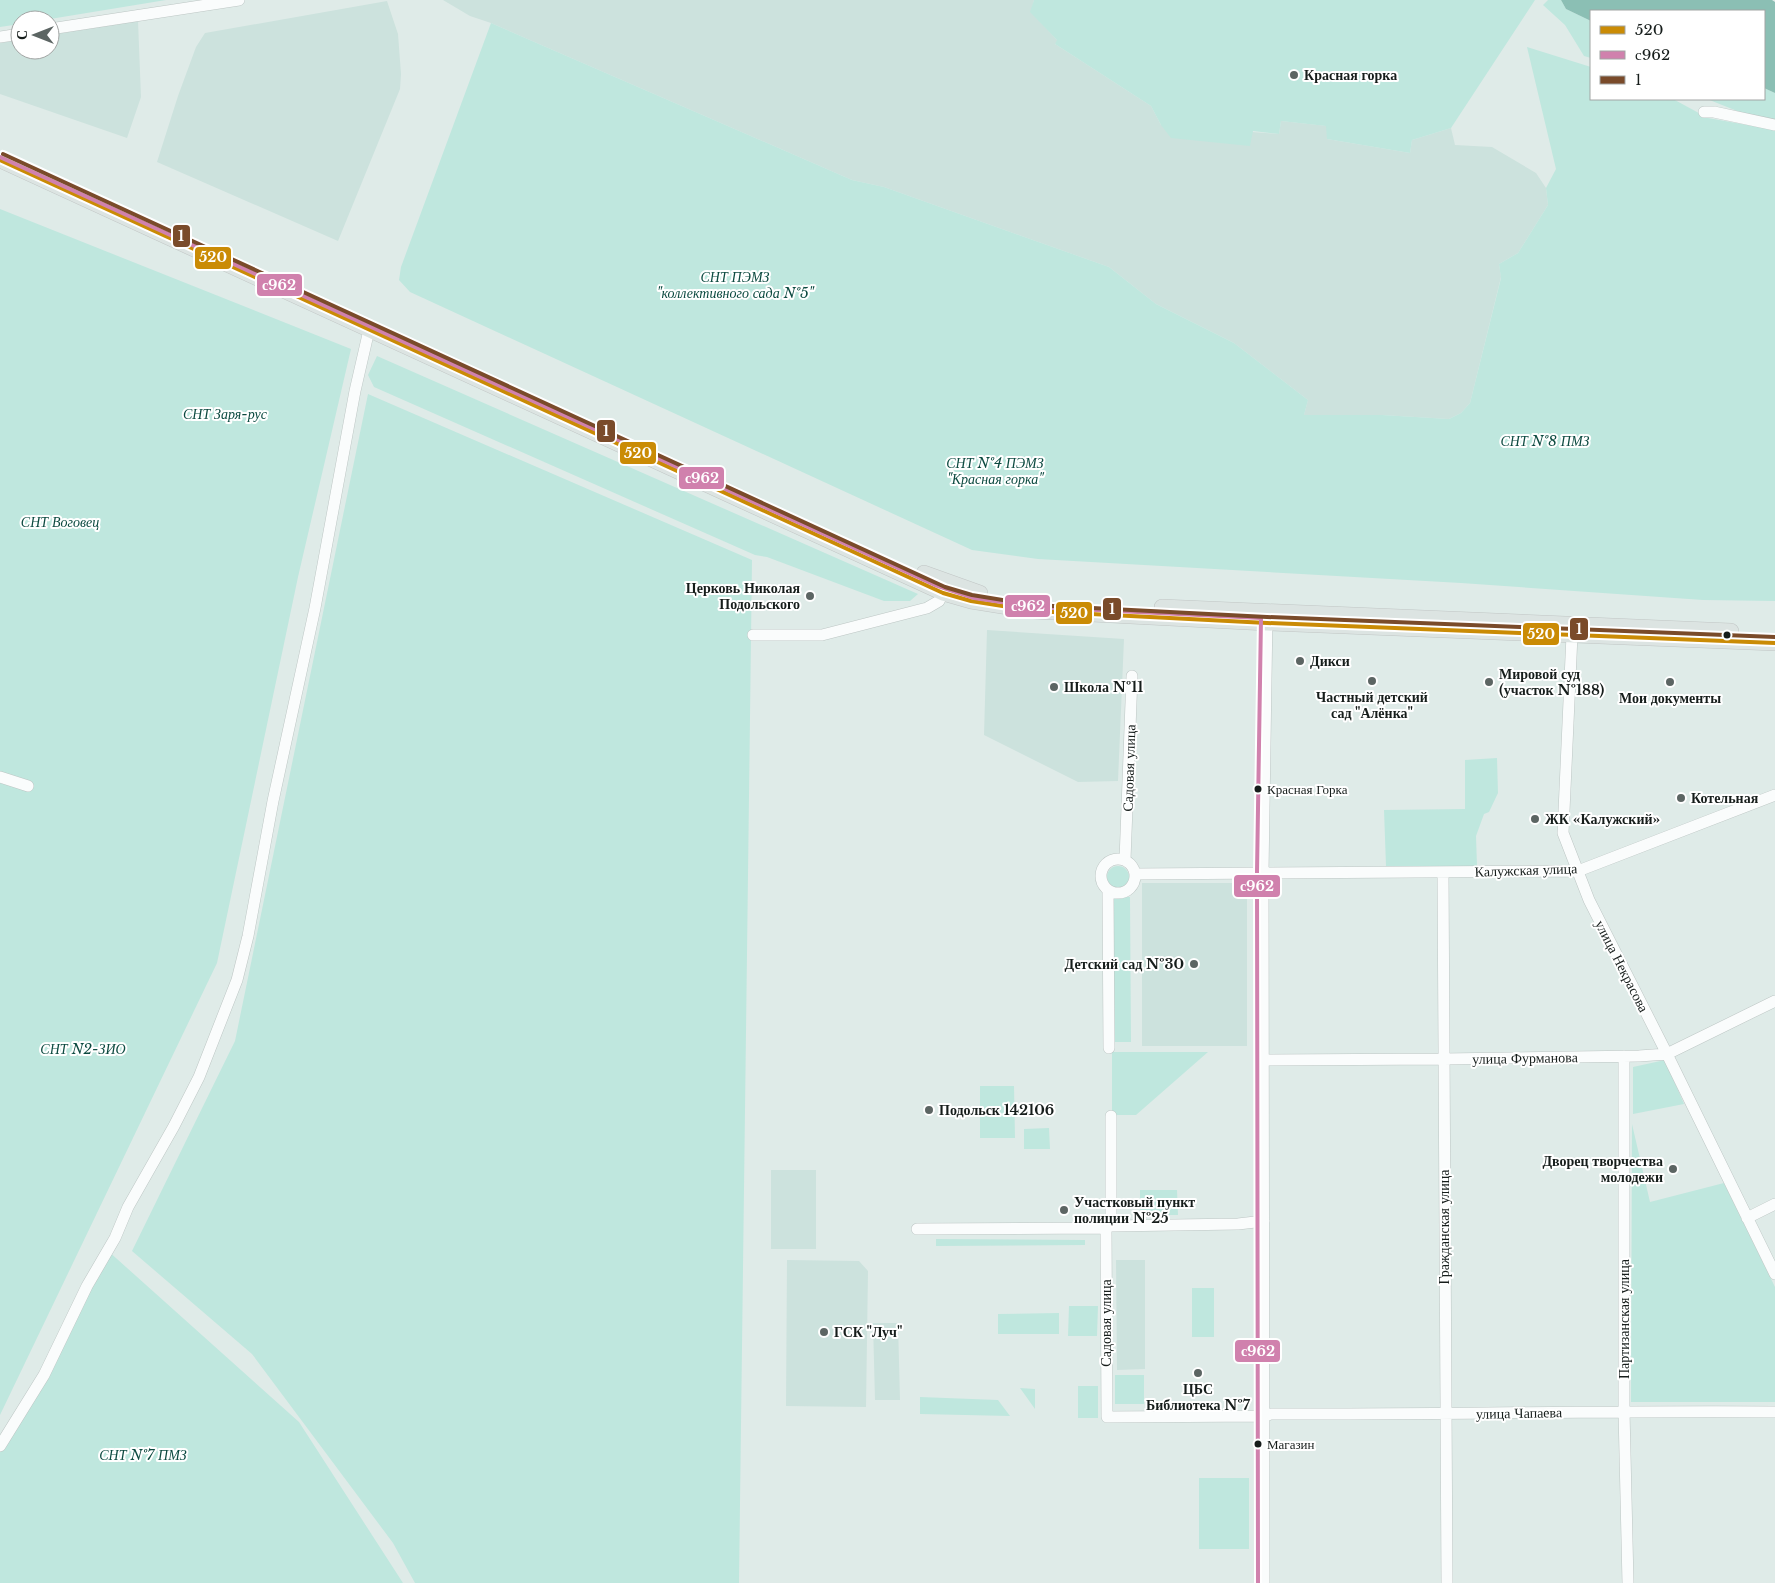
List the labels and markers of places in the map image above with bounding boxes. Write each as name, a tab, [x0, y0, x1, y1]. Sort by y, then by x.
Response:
place label: Красная горка	[1304, 66, 1397, 84]
marker: Красная горка	[1288, 69, 1300, 81]
place label: Церковь Николая Подольского	[686, 579, 800, 613]
marker: Церковь Николая Подольского	[804, 590, 816, 602]
unlabelled marker	[1722, 630, 1732, 640]
place label: Дикси	[1310, 652, 1350, 670]
marker: Дикси	[1294, 655, 1306, 667]
place label: Мировой суд (участок №188)	[1499, 665, 1605, 699]
marker: Частный детский сад "Алёнка"	[1366, 675, 1378, 687]
marker: Мировой суд (участок №188)	[1483, 676, 1495, 688]
marker: Мои документы	[1664, 676, 1676, 688]
place label: Школа №11	[1064, 678, 1143, 696]
marker: Школа №11	[1048, 681, 1060, 693]
place label: Частный детский сад "Алёнка"	[1316, 688, 1428, 722]
place label: Мои документы	[1619, 689, 1721, 707]
place label: Красная Горка	[1267, 781, 1348, 798]
marker: Красная Горка	[1253, 784, 1263, 794]
place label: Котельная	[1691, 789, 1759, 807]
marker: Котельная	[1675, 792, 1687, 804]
place label: ЖК «Калужский»	[1545, 810, 1661, 828]
marker: ЖК «Калужский»	[1529, 813, 1541, 825]
place label: Детский сад №30	[1065, 955, 1184, 973]
marker: Детский сад №30	[1188, 958, 1200, 970]
place label: Подольск 142106	[939, 1101, 1054, 1119]
marker: Подольск 142106	[923, 1104, 935, 1116]
place label: Дворец творчества молодежи	[1542, 1152, 1663, 1186]
marker: Дворец творчества молодежи	[1667, 1163, 1679, 1175]
place label: Участковый пункт полиции №25	[1074, 1193, 1195, 1227]
marker: Участковый пункт полиции №25	[1058, 1204, 1070, 1216]
place label: ГСК "Луч"	[834, 1323, 902, 1341]
marker: ГСК "Луч"	[818, 1326, 830, 1338]
marker: ЦБС Библиотека №7	[1192, 1367, 1204, 1379]
place label: ЦБС Библиотека №7	[1146, 1380, 1251, 1414]
place label: Магазин	[1267, 1436, 1315, 1453]
marker: Магазин	[1253, 1439, 1263, 1449]

